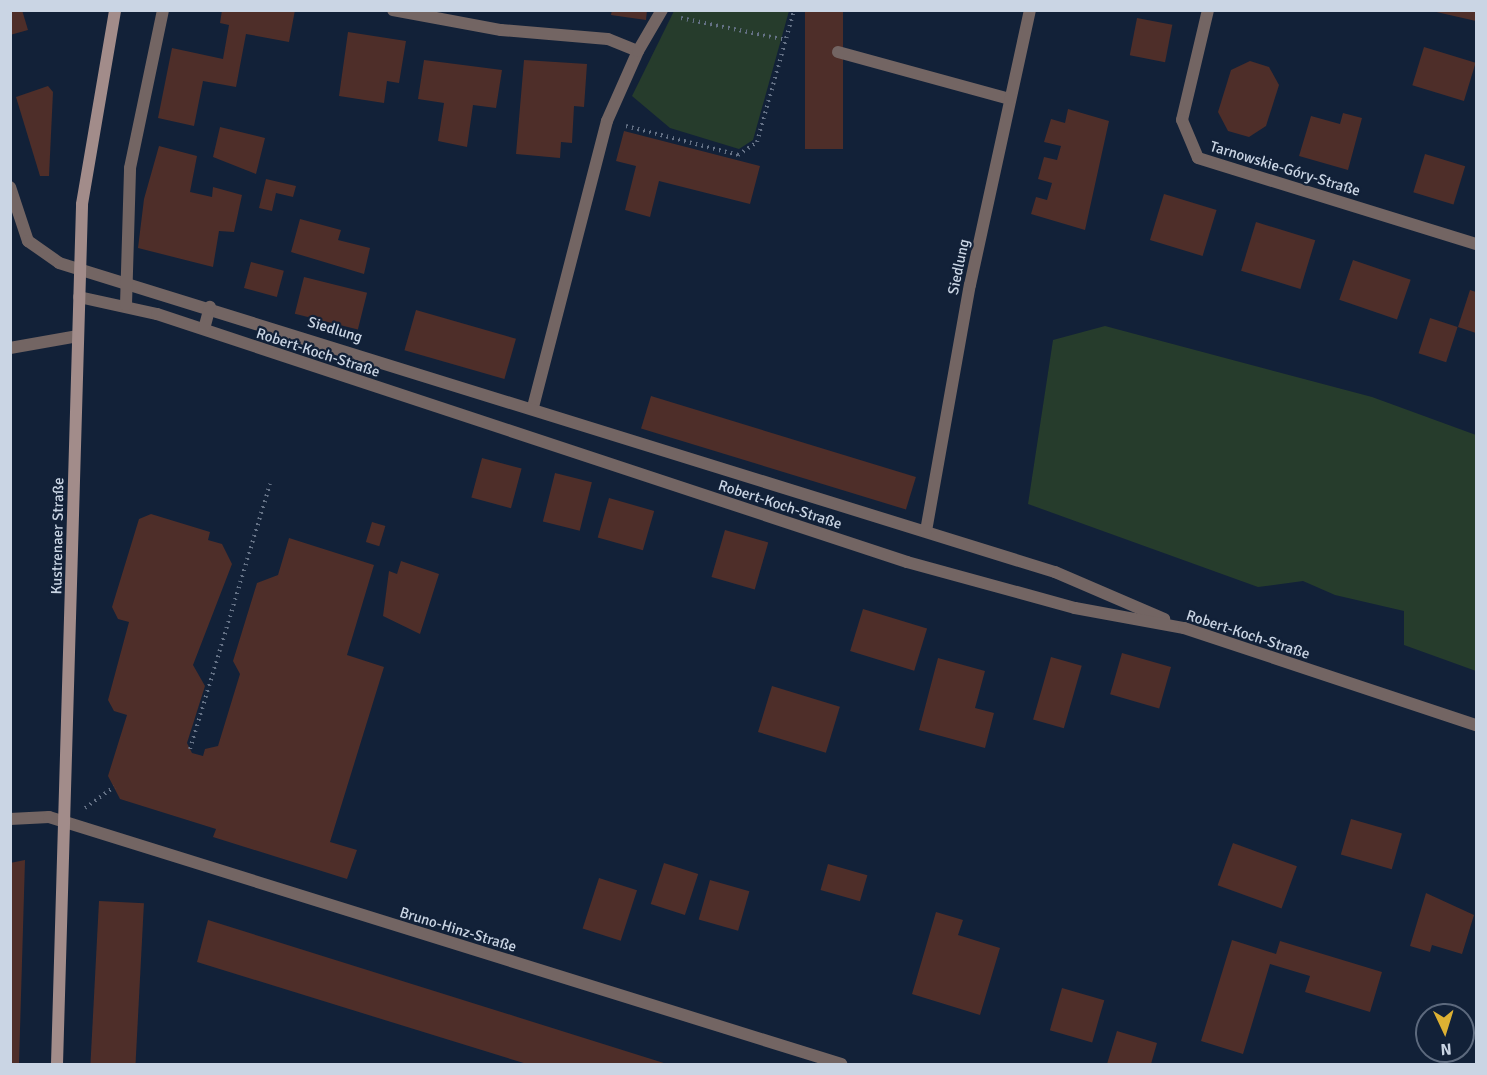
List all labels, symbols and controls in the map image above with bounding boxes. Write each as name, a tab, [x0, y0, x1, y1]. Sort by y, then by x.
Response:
street label: Tarnowskie-Góry-Straße	[1208, 138, 1362, 200]
street label: Siedlung	[944, 238, 974, 296]
street label: Siedlung	[305, 313, 365, 347]
street label: Robert-Koch-Straße	[254, 325, 382, 381]
street label: Kustrenaer Straße	[48, 477, 68, 595]
street label: Robert-Koch-Straße	[716, 477, 844, 533]
street label: Robert-Koch-Straße	[1184, 607, 1312, 663]
street label: Bruno-Hinz-Straße	[397, 904, 519, 956]
north arrow	[1415, 1003, 1475, 1063]
text: N	[1440, 1039, 1452, 1059]

